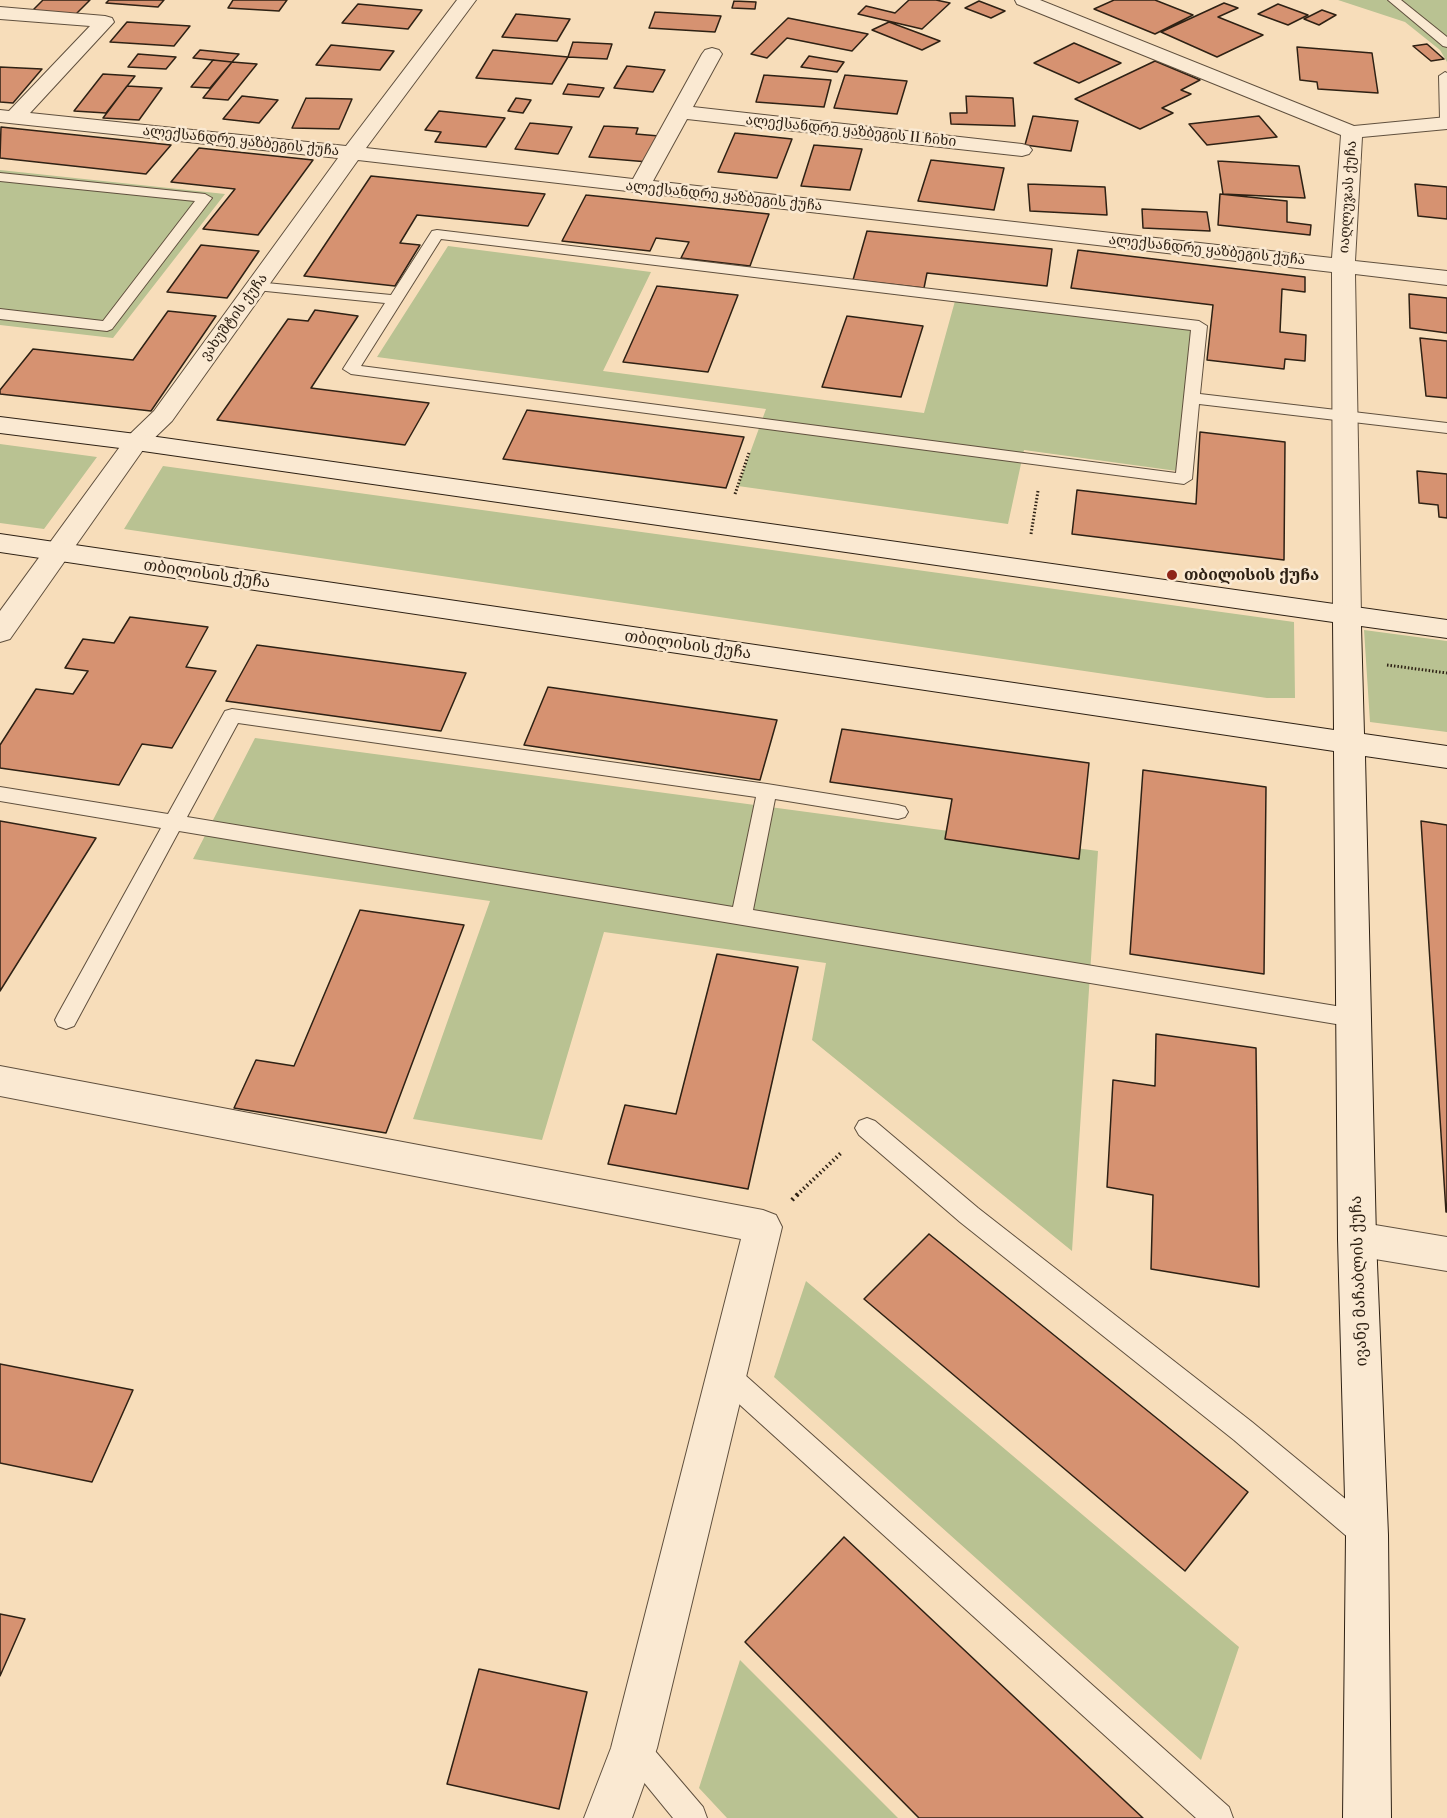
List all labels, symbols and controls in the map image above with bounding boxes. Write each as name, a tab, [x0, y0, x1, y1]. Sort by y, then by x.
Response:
street label: ალექსანდრე ყაზბეგის II ჩიხი	[745, 112, 957, 150]
street label: ალექსანდრე ყაზბეგის ქუჩა	[142, 122, 340, 160]
street label: იაღლუჯას ქუჩა	[1336, 140, 1360, 254]
street label: ალექსანდრე ყაზბეგის ქუჩა	[625, 177, 823, 215]
street label: ალექსანდრე ყაზბეგის ქუჩა	[1108, 231, 1306, 269]
street label: ვახუშტის ქუჩა	[197, 270, 271, 364]
street label: თბილისის ქუჩა	[142, 556, 272, 592]
place label: თბილისის ქუჩა	[1184, 565, 1319, 585]
marker: თბილისის ქუჩა	[1165, 568, 1179, 582]
street label: თბილისის ქუჩა	[623, 627, 753, 663]
street label: ივანე მაჩაბლის ქუჩა	[1346, 1195, 1372, 1367]

